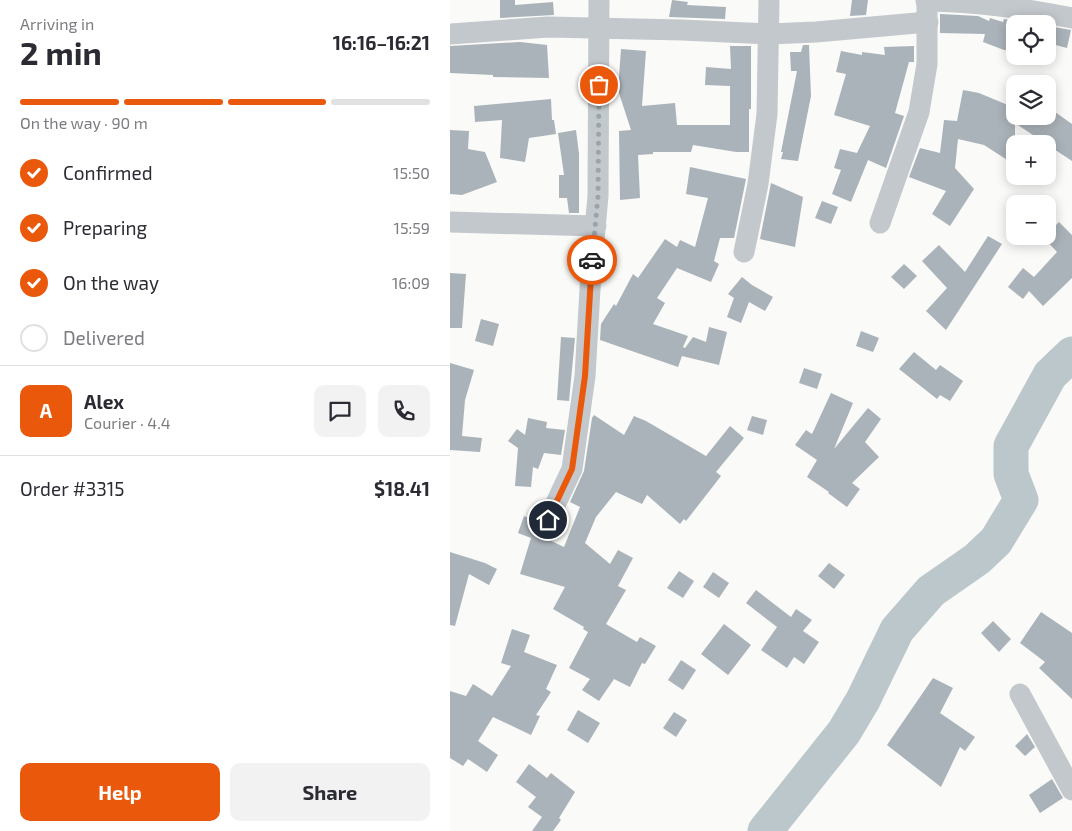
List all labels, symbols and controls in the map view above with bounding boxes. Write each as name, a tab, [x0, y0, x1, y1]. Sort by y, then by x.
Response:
text: Arriving in	[20, 14, 94, 33]
map controls	[1006, 15, 1056, 245]
button: locate	[1006, 15, 1056, 65]
text: 16:16–16:21	[333, 31, 430, 54]
text: 2 min	[20, 33, 102, 71]
pin	[578, 64, 620, 106]
icon: bag	[585, 71, 613, 99]
button: layers	[1006, 75, 1056, 125]
text: On the way · 90 m	[20, 113, 148, 132]
button: +	[1006, 135, 1056, 185]
icon: check	[20, 159, 48, 187]
text: Confirmed	[63, 161, 153, 184]
text: 15:50	[393, 163, 430, 182]
button: −	[1006, 195, 1056, 245]
icon: check	[20, 214, 48, 242]
text: Preparing	[63, 216, 147, 239]
text: 15:59	[394, 218, 430, 237]
courier	[567, 235, 617, 285]
icon: car	[578, 246, 606, 274]
icon: check	[20, 269, 48, 297]
text: On the way	[63, 271, 159, 294]
text: 16:09	[392, 273, 430, 292]
text: Delivered	[63, 326, 145, 349]
button: chat	[314, 385, 366, 437]
button: phone	[378, 385, 430, 437]
text: Alex	[84, 390, 124, 413]
text: A	[40, 399, 52, 422]
text: Courier · 4.4	[84, 413, 171, 432]
text: Order #3315	[20, 477, 125, 500]
text: $18.41	[374, 477, 430, 500]
pin	[527, 499, 569, 541]
icon: home	[534, 506, 562, 534]
button: Help	[20, 763, 220, 821]
button: Share	[230, 763, 430, 821]

